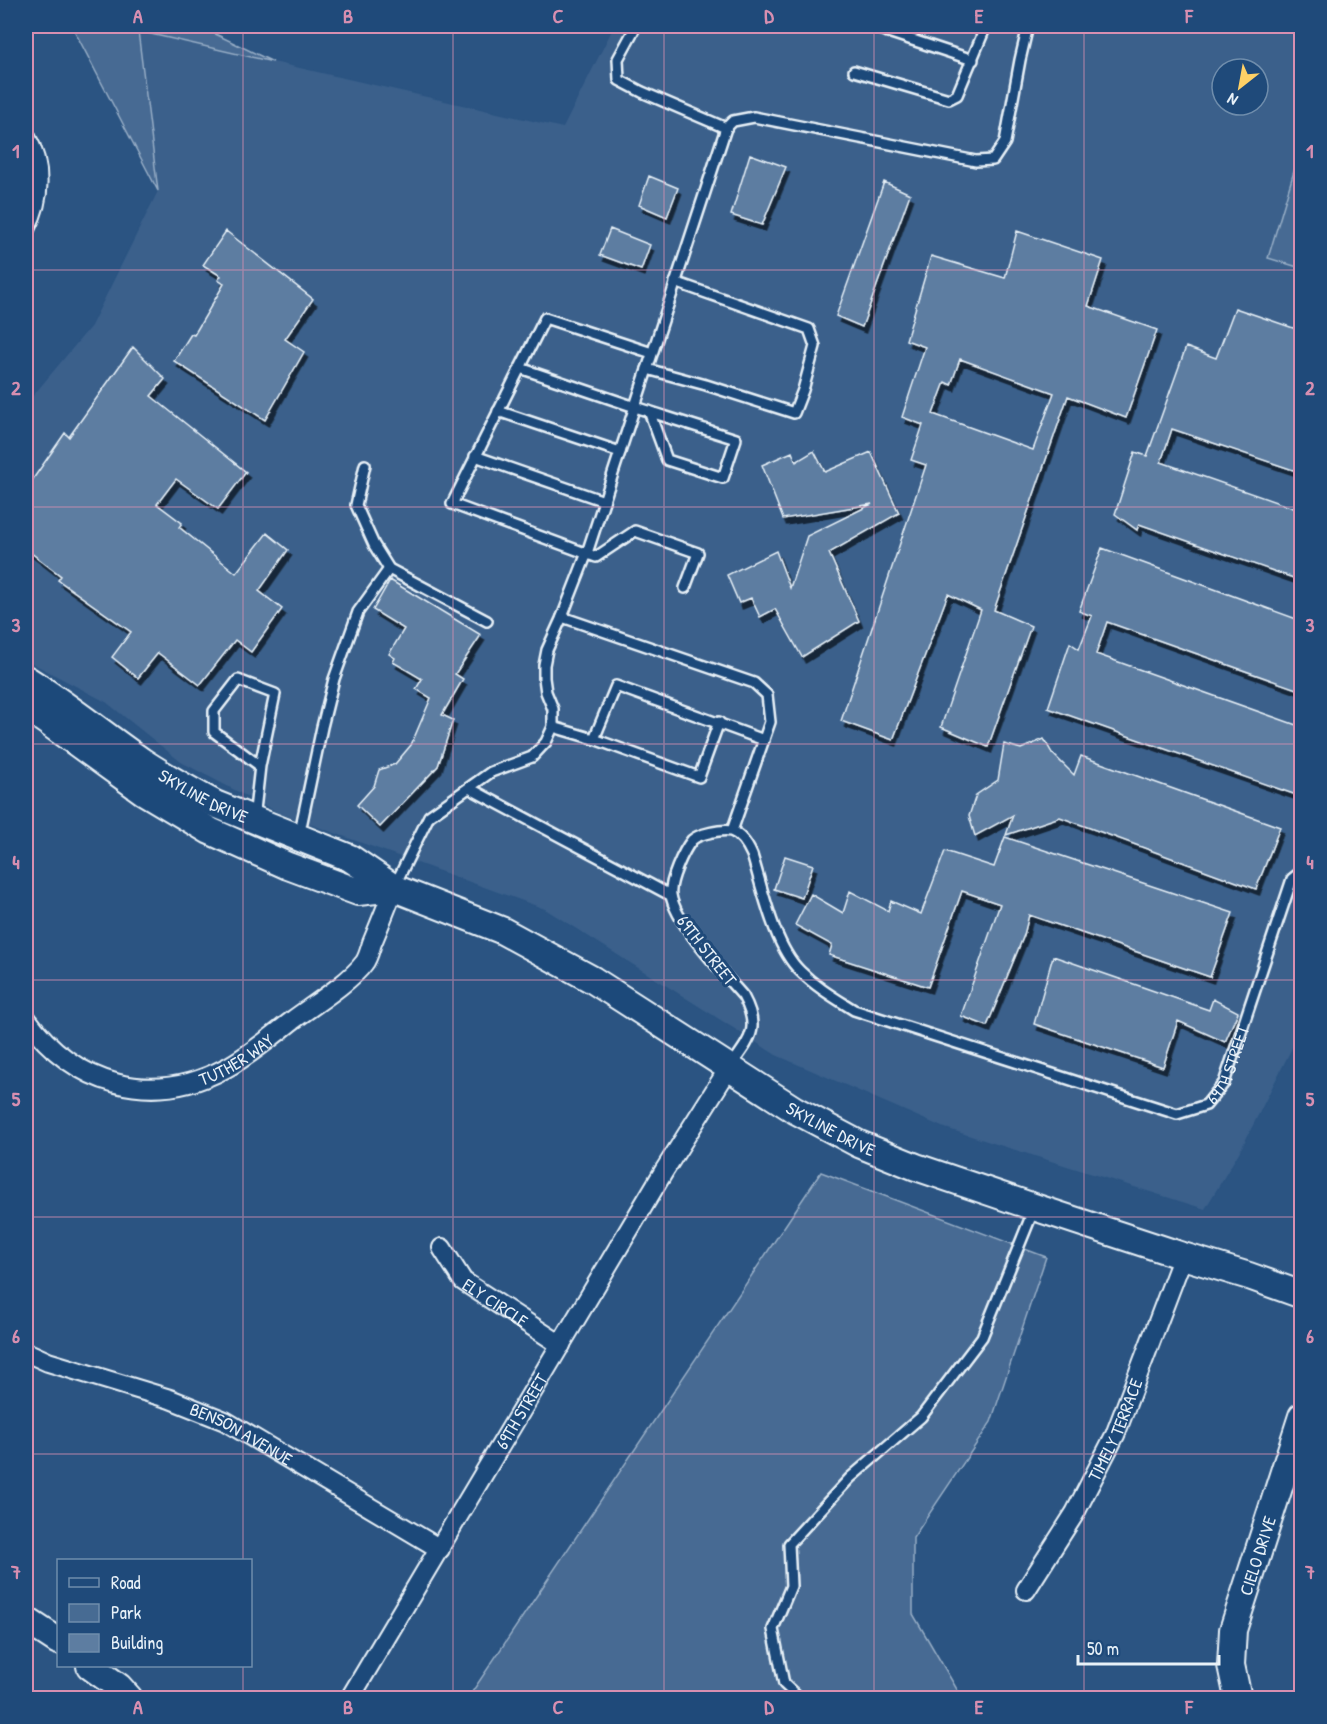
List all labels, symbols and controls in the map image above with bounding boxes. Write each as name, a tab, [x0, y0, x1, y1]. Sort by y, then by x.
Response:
text: A	[133, 2, 143, 29]
text: B	[343, 2, 353, 29]
text: C	[553, 2, 564, 29]
text: D	[764, 2, 774, 29]
text: E	[975, 2, 984, 29]
text: F	[1184, 2, 1194, 29]
north arrow	[1210, 57, 1270, 117]
text: N	[1223, 88, 1242, 111]
text: 1	[12, 137, 20, 164]
text: 1	[1306, 137, 1314, 164]
text: 2	[11, 374, 21, 401]
text: 2	[1305, 374, 1315, 401]
text: 3	[12, 611, 21, 638]
text: 3	[1306, 611, 1315, 638]
street label: SKYLINE DRIVE	[154, 762, 252, 829]
text: 4	[12, 848, 20, 875]
text: 4	[1306, 848, 1314, 875]
street label: 69TH STREET	[671, 909, 743, 991]
street label: 69TH STREET	[1199, 1021, 1255, 1109]
street label: TUTHER WAY	[195, 1027, 279, 1091]
text: 5	[12, 1085, 21, 1112]
text: 5	[1306, 1085, 1315, 1112]
street label: SKYLINE DRIVE	[781, 1095, 879, 1162]
street label: ELY CIRCLE	[458, 1272, 533, 1333]
text: 6	[12, 1322, 20, 1349]
text: 6	[1306, 1322, 1314, 1349]
street label: 69TH STREET	[489, 1368, 554, 1454]
street label: TIMELY TERRACE	[1081, 1375, 1148, 1485]
street label: BENSON AVENUE	[187, 1396, 297, 1471]
street label: CIELO DRIVE	[1233, 1513, 1281, 1598]
text: 7	[10, 1558, 21, 1585]
text: 7	[1304, 1558, 1315, 1585]
legend	[57, 1559, 252, 1667]
text: Road	[111, 1570, 141, 1595]
text: Park	[111, 1600, 142, 1625]
scale bar	[1078, 1628, 1219, 1666]
text: Building	[111, 1630, 163, 1655]
text: 50 m	[1087, 1636, 1119, 1661]
text: A	[133, 1693, 143, 1720]
text: B	[343, 1693, 353, 1720]
text: C	[553, 1693, 564, 1720]
text: D	[764, 1693, 774, 1720]
text: E	[975, 1693, 984, 1720]
text: F	[1184, 1693, 1194, 1720]

